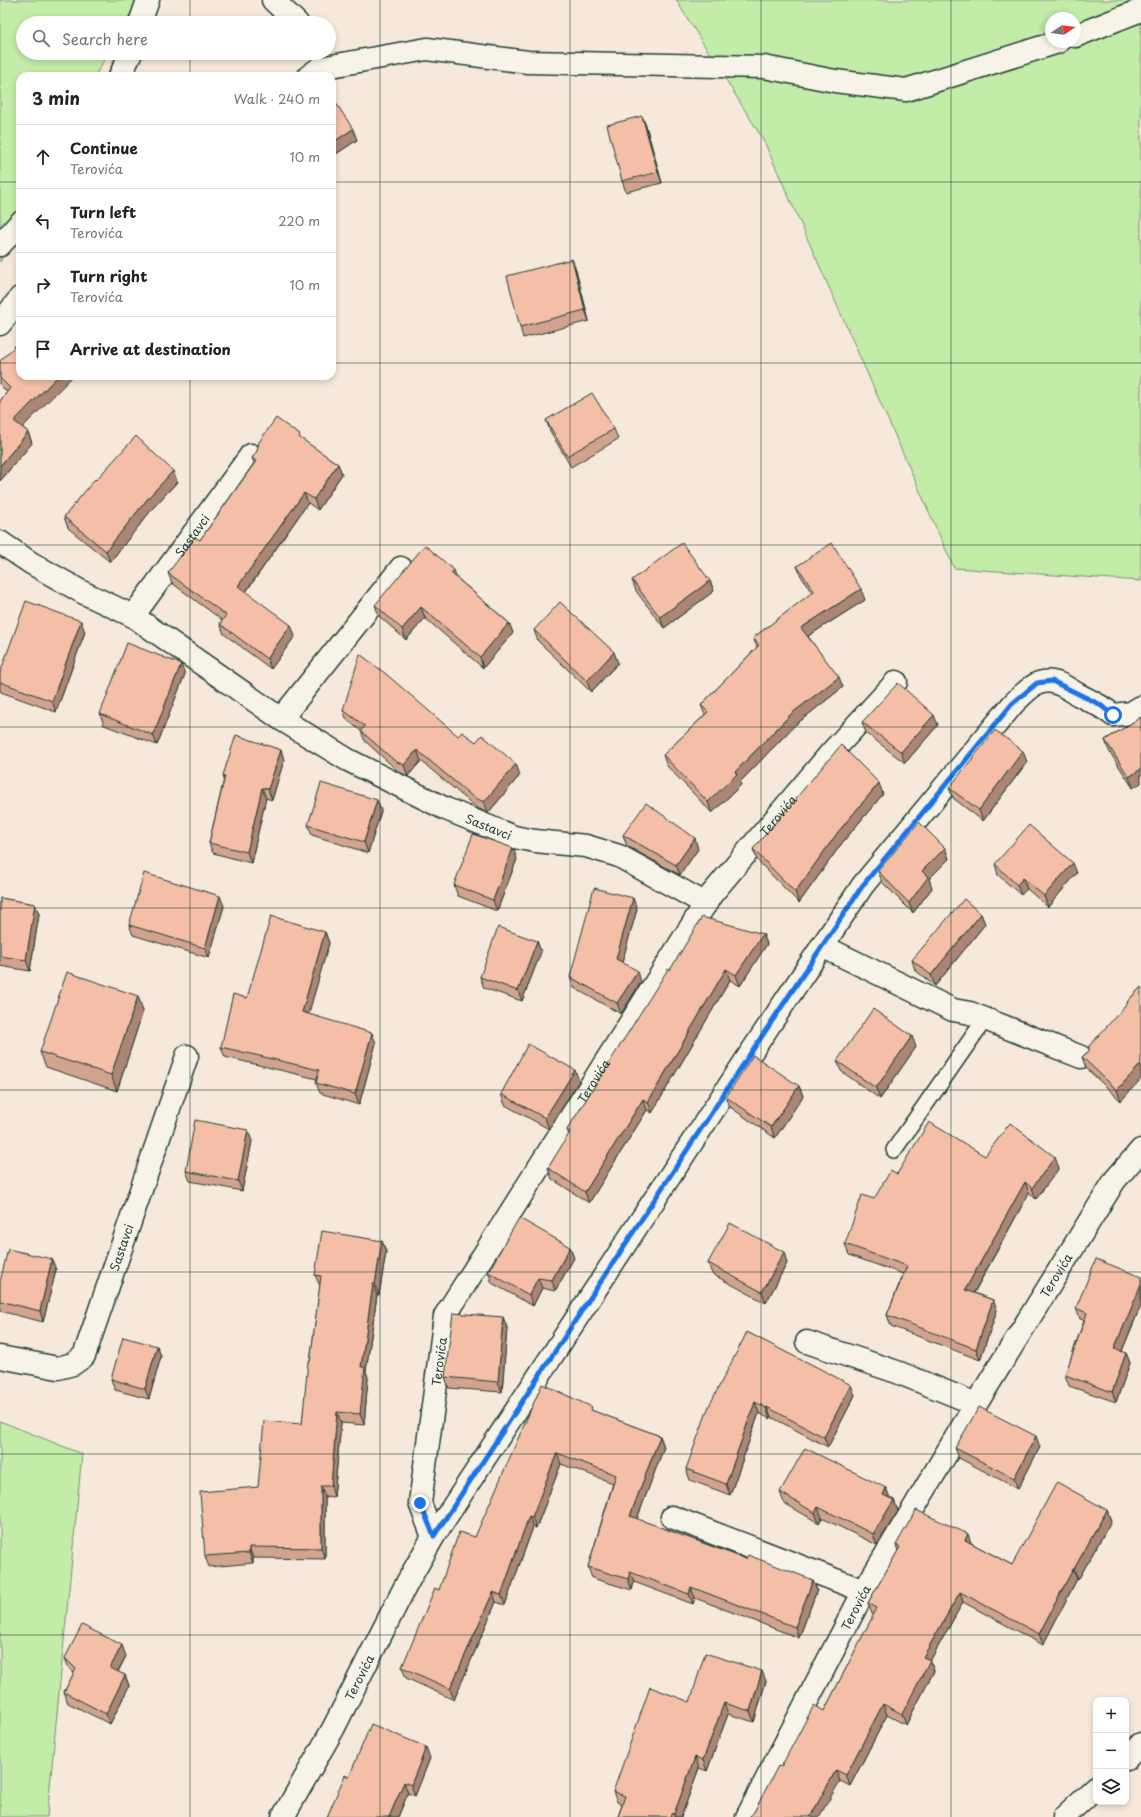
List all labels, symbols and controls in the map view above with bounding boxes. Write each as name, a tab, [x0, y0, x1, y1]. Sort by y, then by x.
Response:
north arrow	[1045, 12, 1081, 48]
search box	[16, 16, 336, 60]
icon: search	[30, 27, 52, 49]
text: Search here	[62, 27, 148, 50]
text: 3 min	[32, 85, 80, 111]
text: Walk · 240 m	[234, 89, 320, 108]
text: Continue	[70, 136, 138, 159]
icon: ahead	[32, 146, 54, 168]
text: 10 m	[290, 147, 320, 166]
text: Terovića	[70, 159, 123, 178]
text: Turn left	[70, 200, 136, 223]
icon: left	[32, 210, 54, 232]
text: 220 m	[278, 211, 320, 230]
text: Terovića	[70, 223, 123, 242]
text: Turn right	[70, 264, 147, 287]
icon: right	[32, 274, 54, 296]
text: 10 m	[290, 275, 320, 294]
text: Terovića	[70, 287, 123, 306]
text: Arrive at destination	[70, 337, 231, 360]
icon: arrive	[32, 338, 54, 360]
street label: Sastavci	[170, 510, 214, 560]
route start	[1104, 706, 1122, 724]
street label: Terovića	[755, 791, 801, 840]
street label: Sastavci	[463, 809, 515, 844]
street label: Terovića	[573, 1055, 614, 1107]
street label: Sastavci	[105, 1221, 138, 1273]
street label: Terovića	[1035, 1249, 1077, 1301]
street label: Terovića	[427, 1336, 451, 1387]
route end	[411, 1494, 429, 1512]
street label: Terovića	[836, 1581, 875, 1633]
street label: Terovića	[340, 1651, 378, 1703]
map controls	[1093, 1697, 1129, 1805]
button: +	[1093, 1697, 1129, 1733]
button: −	[1093, 1733, 1129, 1769]
button: layers	[1093, 1769, 1129, 1805]

